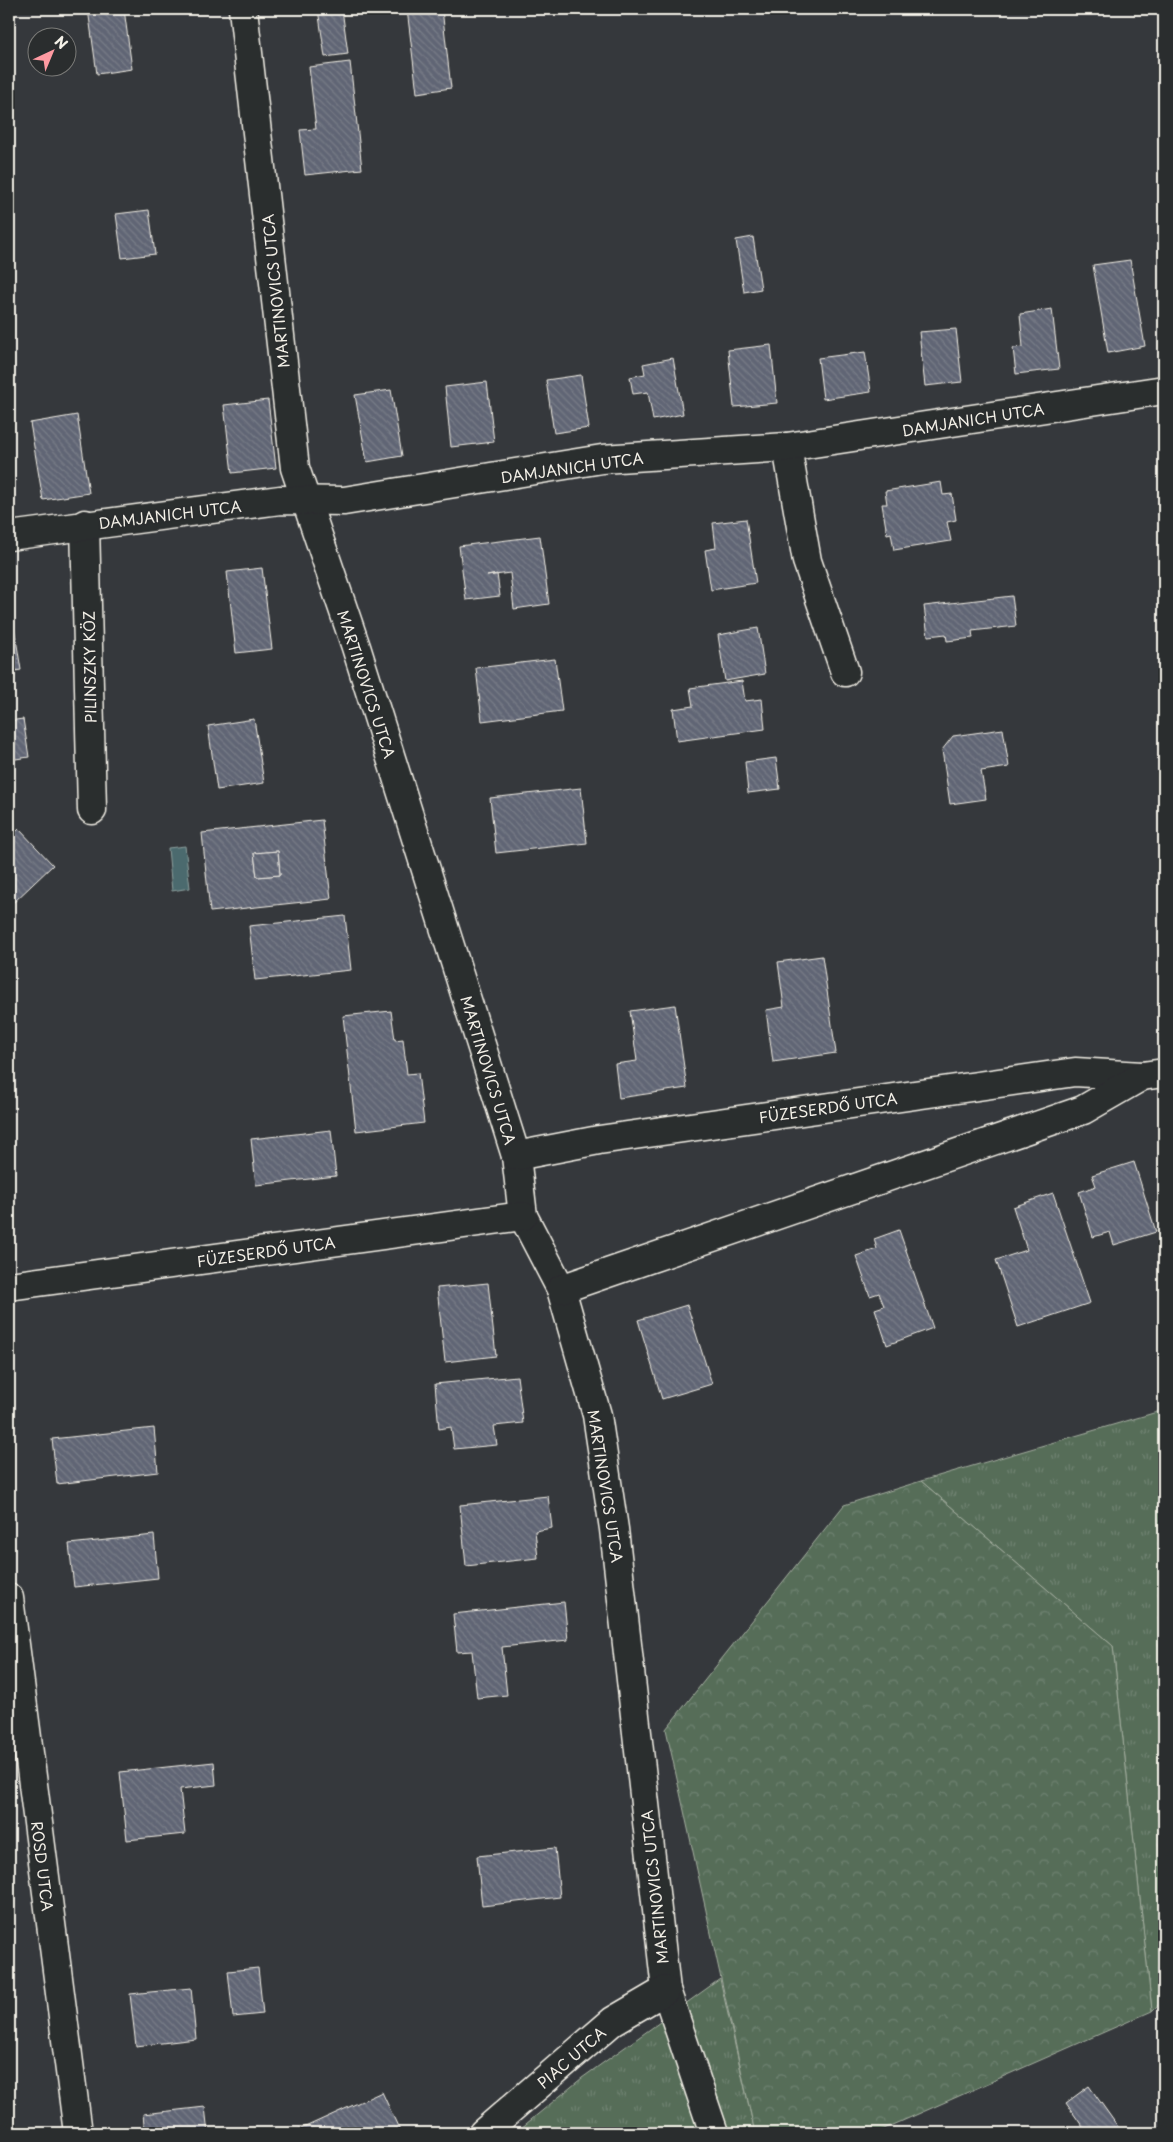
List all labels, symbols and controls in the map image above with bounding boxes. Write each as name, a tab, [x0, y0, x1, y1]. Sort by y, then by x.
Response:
north arrow	[28, 28, 78, 78]
text: N	[50, 31, 73, 54]
street label: MARTINOVICS UTCA	[255, 213, 295, 369]
street label: DAMJANICH UTCA	[900, 396, 1046, 442]
street label: DAMJANICH UTCA	[499, 446, 645, 488]
street label: DAMJANICH UTCA	[97, 494, 243, 534]
street label: MARTINOVICS UTCA	[332, 607, 402, 761]
street label: PILINSZKY KÖZ	[77, 611, 101, 723]
street label: MARTINOVICS UTCA	[455, 993, 523, 1147]
street label: FÜZESERDŐ UTCA	[757, 1086, 899, 1128]
street label: FÜZESERDŐ UTCA	[195, 1230, 337, 1272]
street label: MARTINOVICS UTCA	[583, 1408, 629, 1564]
street label: MARTINOVICS UTCA	[634, 1809, 674, 1965]
street label: ROSD UTCA	[26, 1820, 60, 1912]
street label: PIAC UTCA	[532, 2021, 610, 2093]

